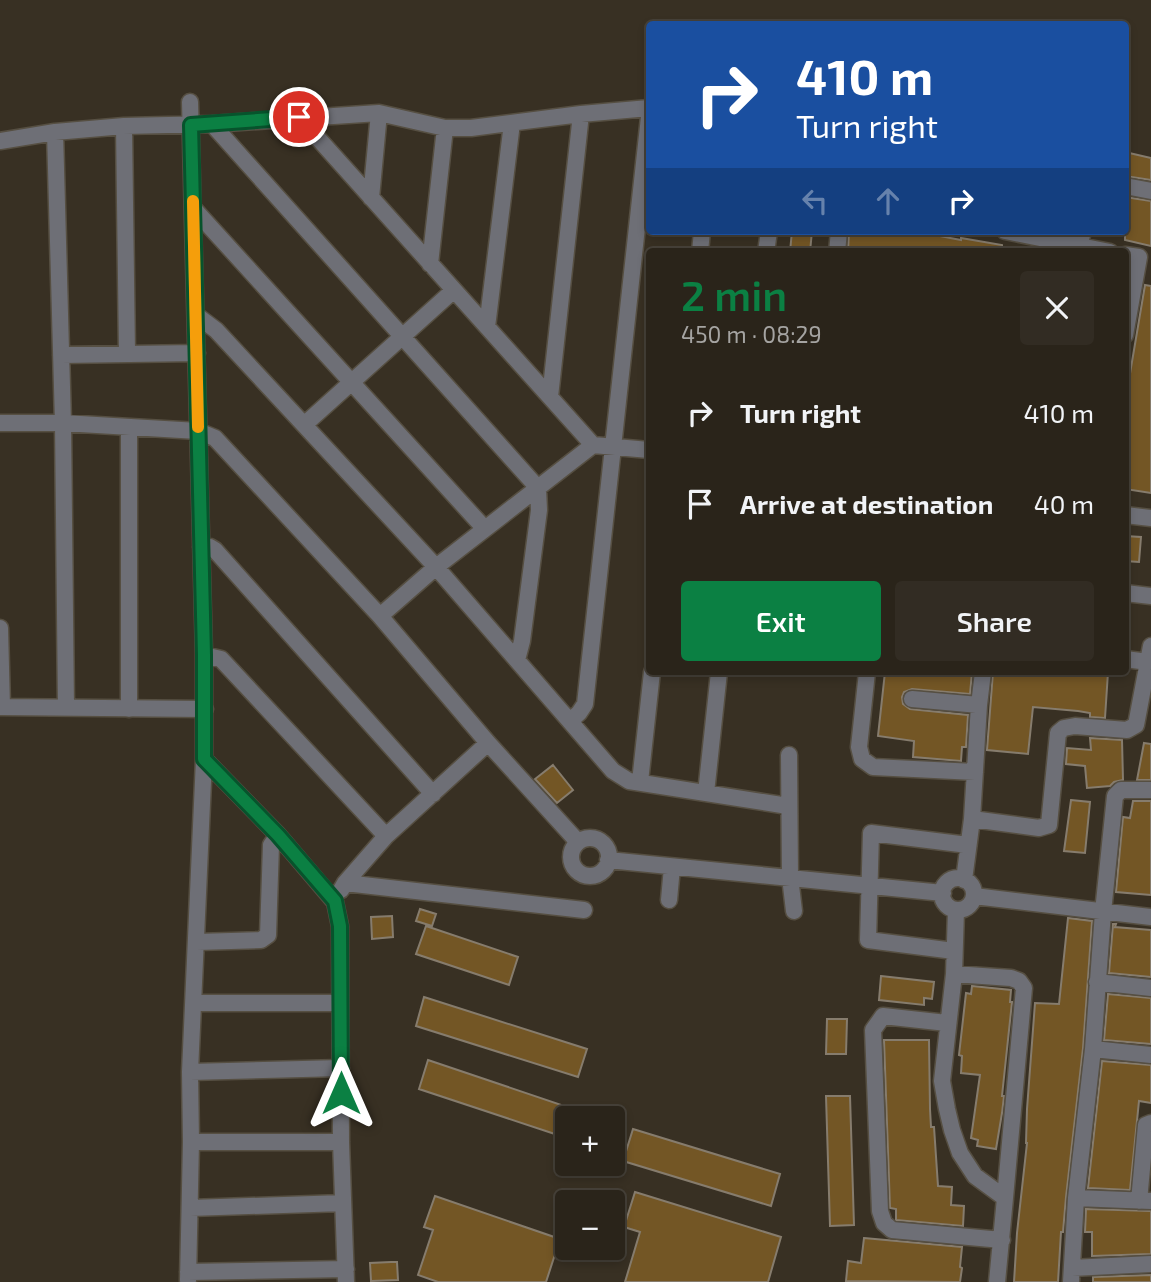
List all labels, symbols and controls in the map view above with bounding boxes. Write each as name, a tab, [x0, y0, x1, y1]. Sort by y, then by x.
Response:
text: 410 m	[796, 46, 933, 105]
icon: right	[681, 49, 772, 140]
pin	[269, 87, 329, 147]
icon: arrive	[280, 98, 318, 136]
text: Turn right	[796, 106, 938, 144]
icon: left	[796, 182, 834, 220]
icon: ahead	[869, 182, 907, 220]
icon: right	[942, 182, 980, 220]
text: 2 min	[681, 269, 787, 319]
button: close	[1020, 271, 1094, 345]
text: 450 m · 08:29	[681, 320, 822, 348]
icon: right	[681, 394, 719, 432]
text: Turn right	[740, 397, 861, 428]
text: 410 m	[1023, 397, 1094, 428]
icon: arrive	[681, 485, 719, 523]
text: Arrive at destination	[740, 488, 993, 519]
text: 40 m	[1034, 488, 1094, 519]
button: Exit	[681, 581, 881, 661]
button: Share	[895, 581, 1094, 661]
position arrow	[304, 1056, 378, 1130]
map controls	[555, 1106, 625, 1260]
button: +	[555, 1106, 625, 1176]
button: −	[555, 1190, 625, 1260]

